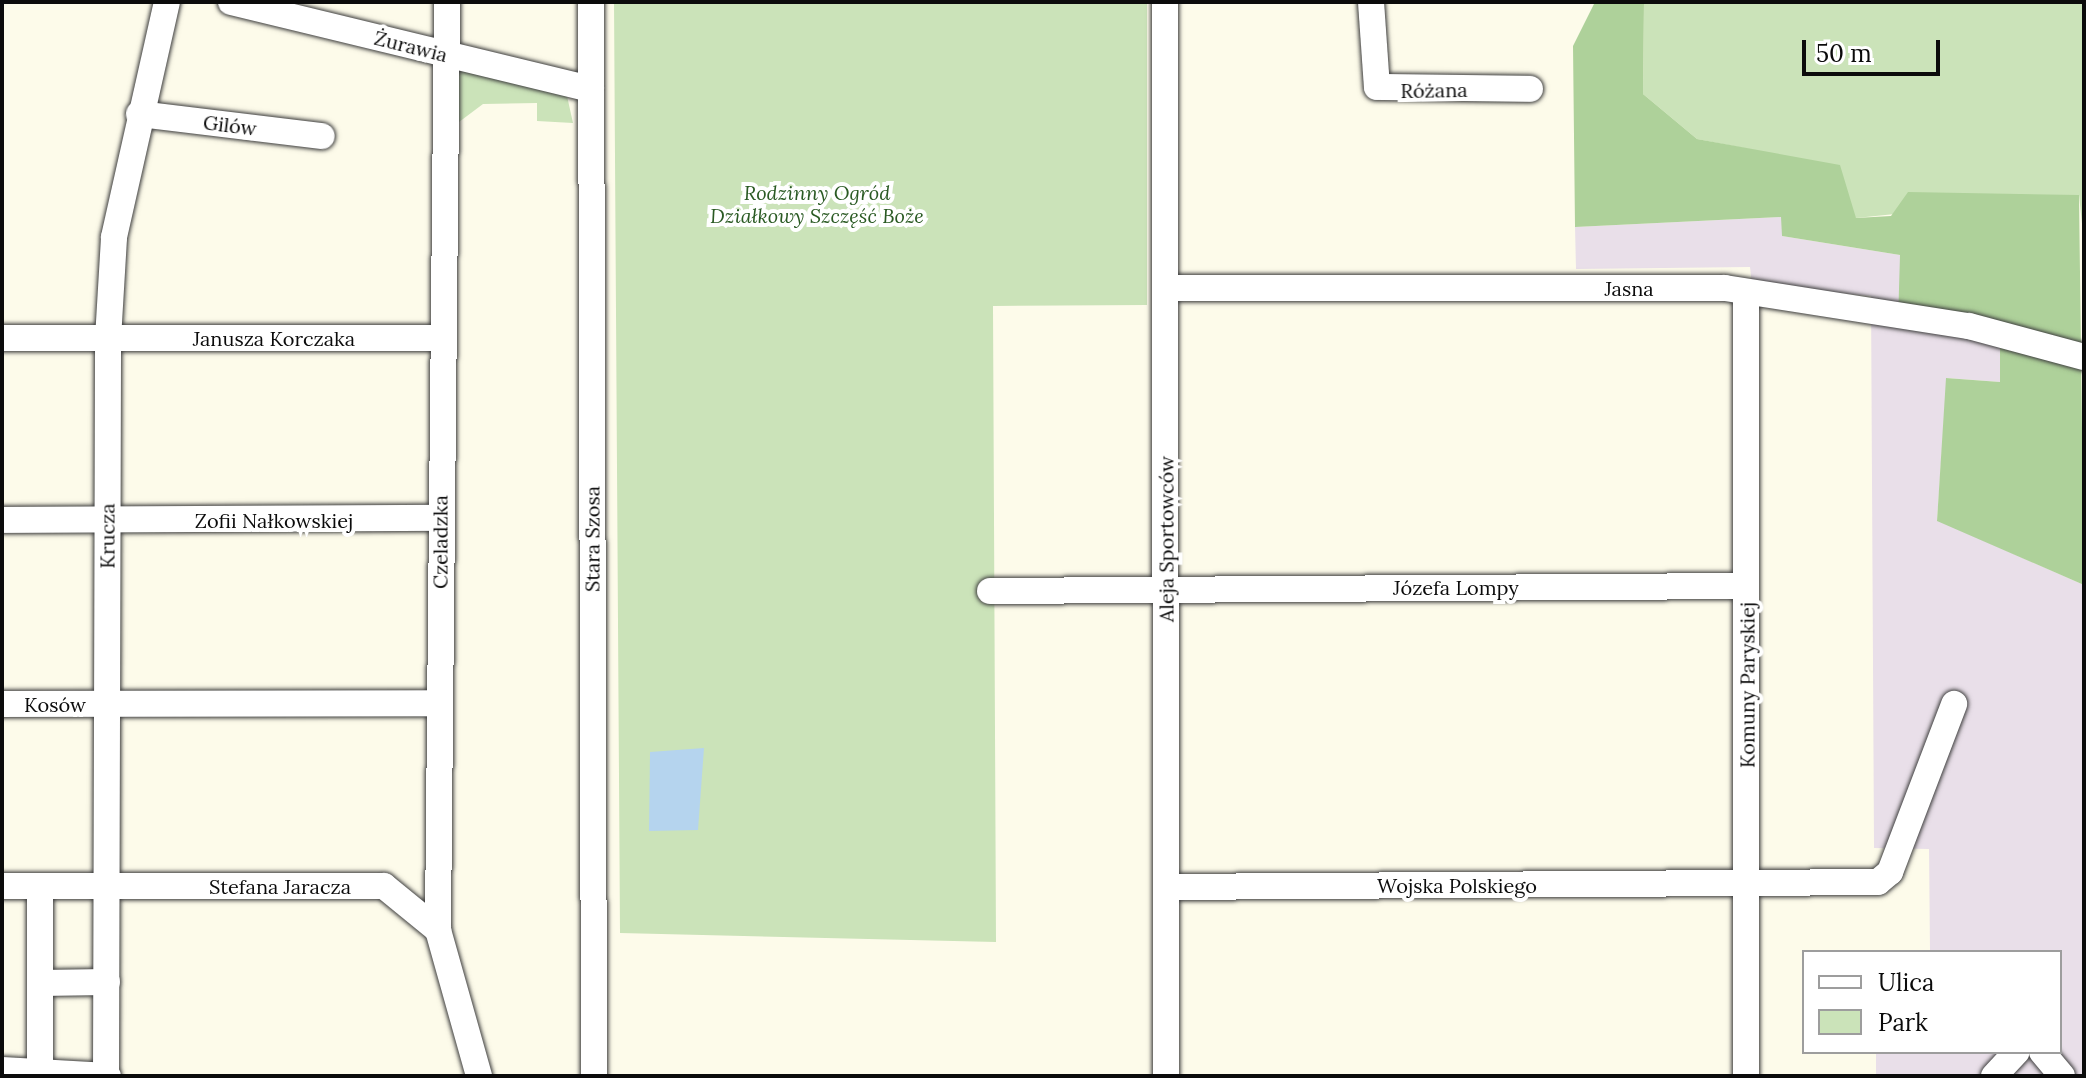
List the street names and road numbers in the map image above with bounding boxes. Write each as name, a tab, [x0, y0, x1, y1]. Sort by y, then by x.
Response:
street label: Żurawia	[372, 25, 450, 67]
street label: Różana	[1400, 77, 1468, 103]
street label: Gilów	[202, 110, 258, 140]
street label: Jasna	[1604, 276, 1654, 300]
street label: Janusza Korczaka	[193, 326, 355, 350]
street label: Aleja Sportowców	[1154, 456, 1178, 622]
street label: Stara Szosa	[580, 486, 604, 592]
street label: Czeladzka	[428, 495, 452, 589]
street label: Krucza	[95, 503, 119, 569]
street label: Zofii Nałkowskiej	[195, 508, 353, 532]
street label: Józefa Lompy	[1393, 575, 1519, 599]
street label: Komuny Paryskiej	[1735, 602, 1759, 768]
street label: Kosów	[24, 692, 86, 716]
street label: Wojska Polskiego	[1377, 873, 1537, 897]
street label: Stefana Jaracza	[209, 874, 351, 898]

